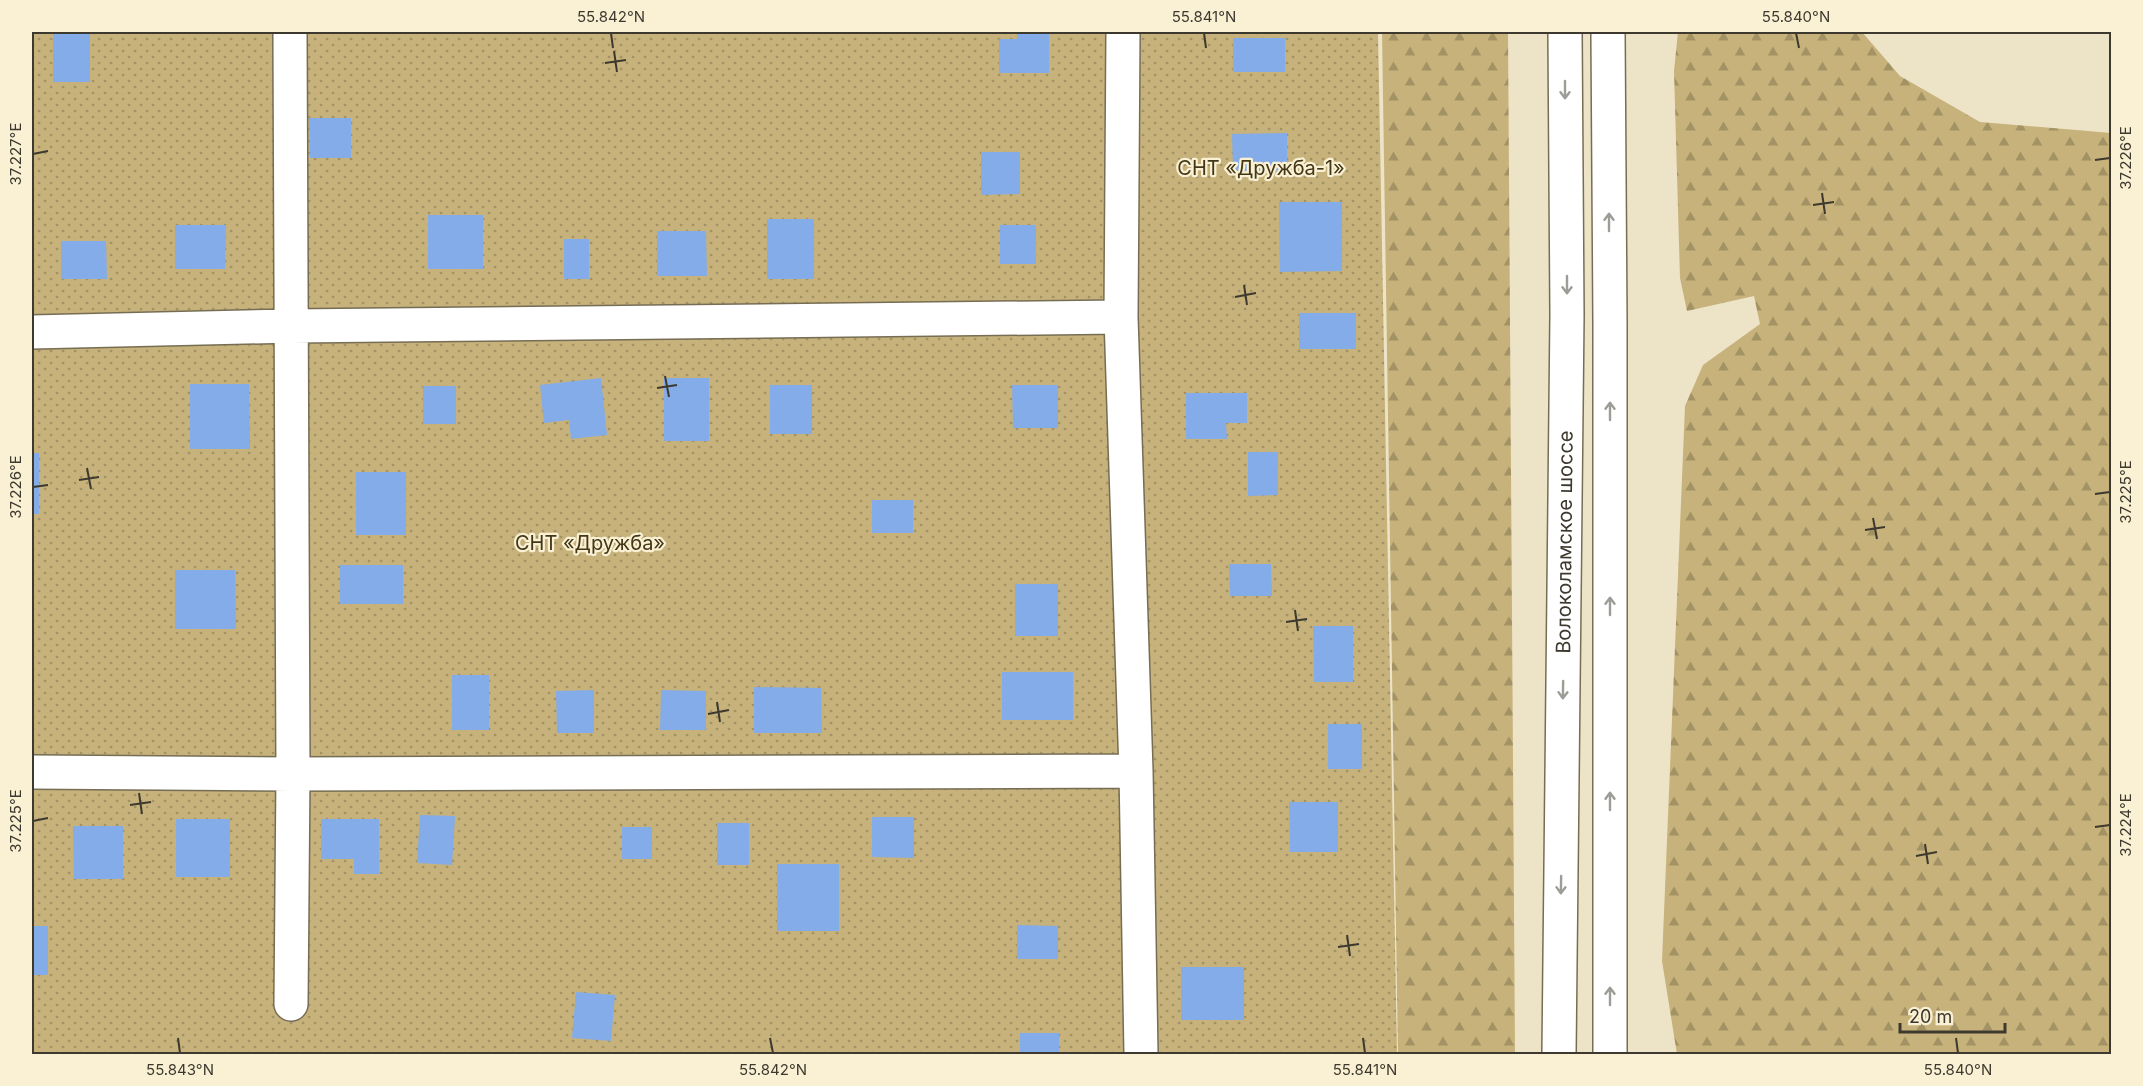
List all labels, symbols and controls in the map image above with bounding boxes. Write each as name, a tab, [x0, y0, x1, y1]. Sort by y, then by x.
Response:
text: 55.842°N	[577, 7, 645, 26]
text: 55.841°N	[1172, 7, 1236, 26]
text: 55.840°N	[1762, 7, 1830, 26]
one-way arrow	[1559, 79, 1571, 99]
text: 37.227°E	[6, 123, 25, 185]
text: 37.226°E	[2116, 126, 2135, 190]
park label: СНТ «Дружба-1»	[1177, 156, 1345, 180]
one-way arrow	[1603, 213, 1615, 233]
one-way arrow	[1561, 274, 1572, 294]
one-way arrow	[1604, 402, 1616, 422]
street label: Волоколамское шоссе	[1551, 430, 1578, 654]
text: 37.226°E	[6, 455, 25, 519]
text: 37.225°E	[2116, 460, 2135, 524]
park label: СНТ «Дружба»	[515, 531, 665, 555]
one-way arrow	[1604, 597, 1616, 617]
one-way arrow	[1557, 679, 1569, 699]
text: 37.225°E	[6, 789, 25, 853]
one-way arrow	[1604, 792, 1616, 812]
text: 37.224°E	[2116, 793, 2135, 857]
one-way arrow	[1555, 874, 1567, 894]
one-way arrow	[1604, 987, 1616, 1007]
scale bar	[1900, 996, 2005, 1034]
text: 20 m	[1909, 1006, 1952, 1027]
text: 55.843°N	[146, 1060, 214, 1079]
text: 55.842°N	[739, 1060, 807, 1079]
text: 55.841°N	[1333, 1060, 1397, 1079]
text: 55.840°N	[1924, 1060, 1992, 1079]

